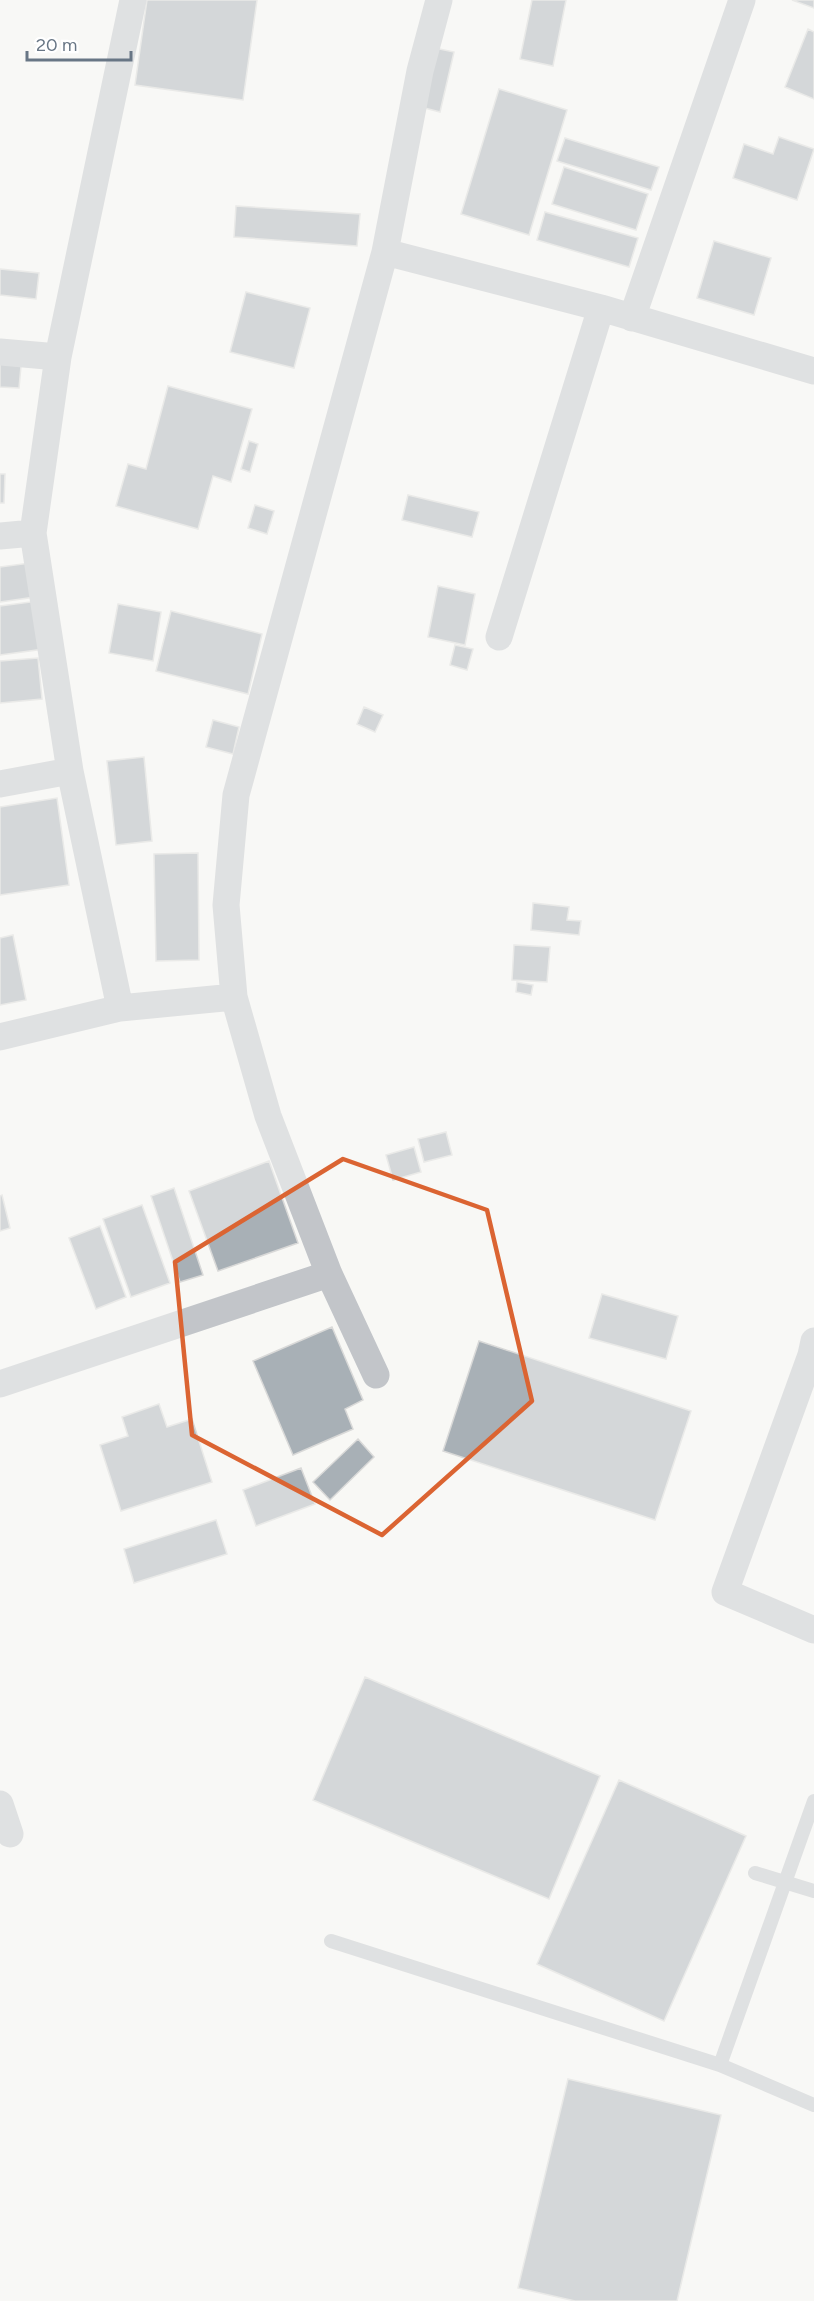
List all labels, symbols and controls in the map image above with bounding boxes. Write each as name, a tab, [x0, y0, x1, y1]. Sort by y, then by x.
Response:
scale bar	[27, 24, 130, 62]
text: 20 m	[36, 34, 77, 56]

